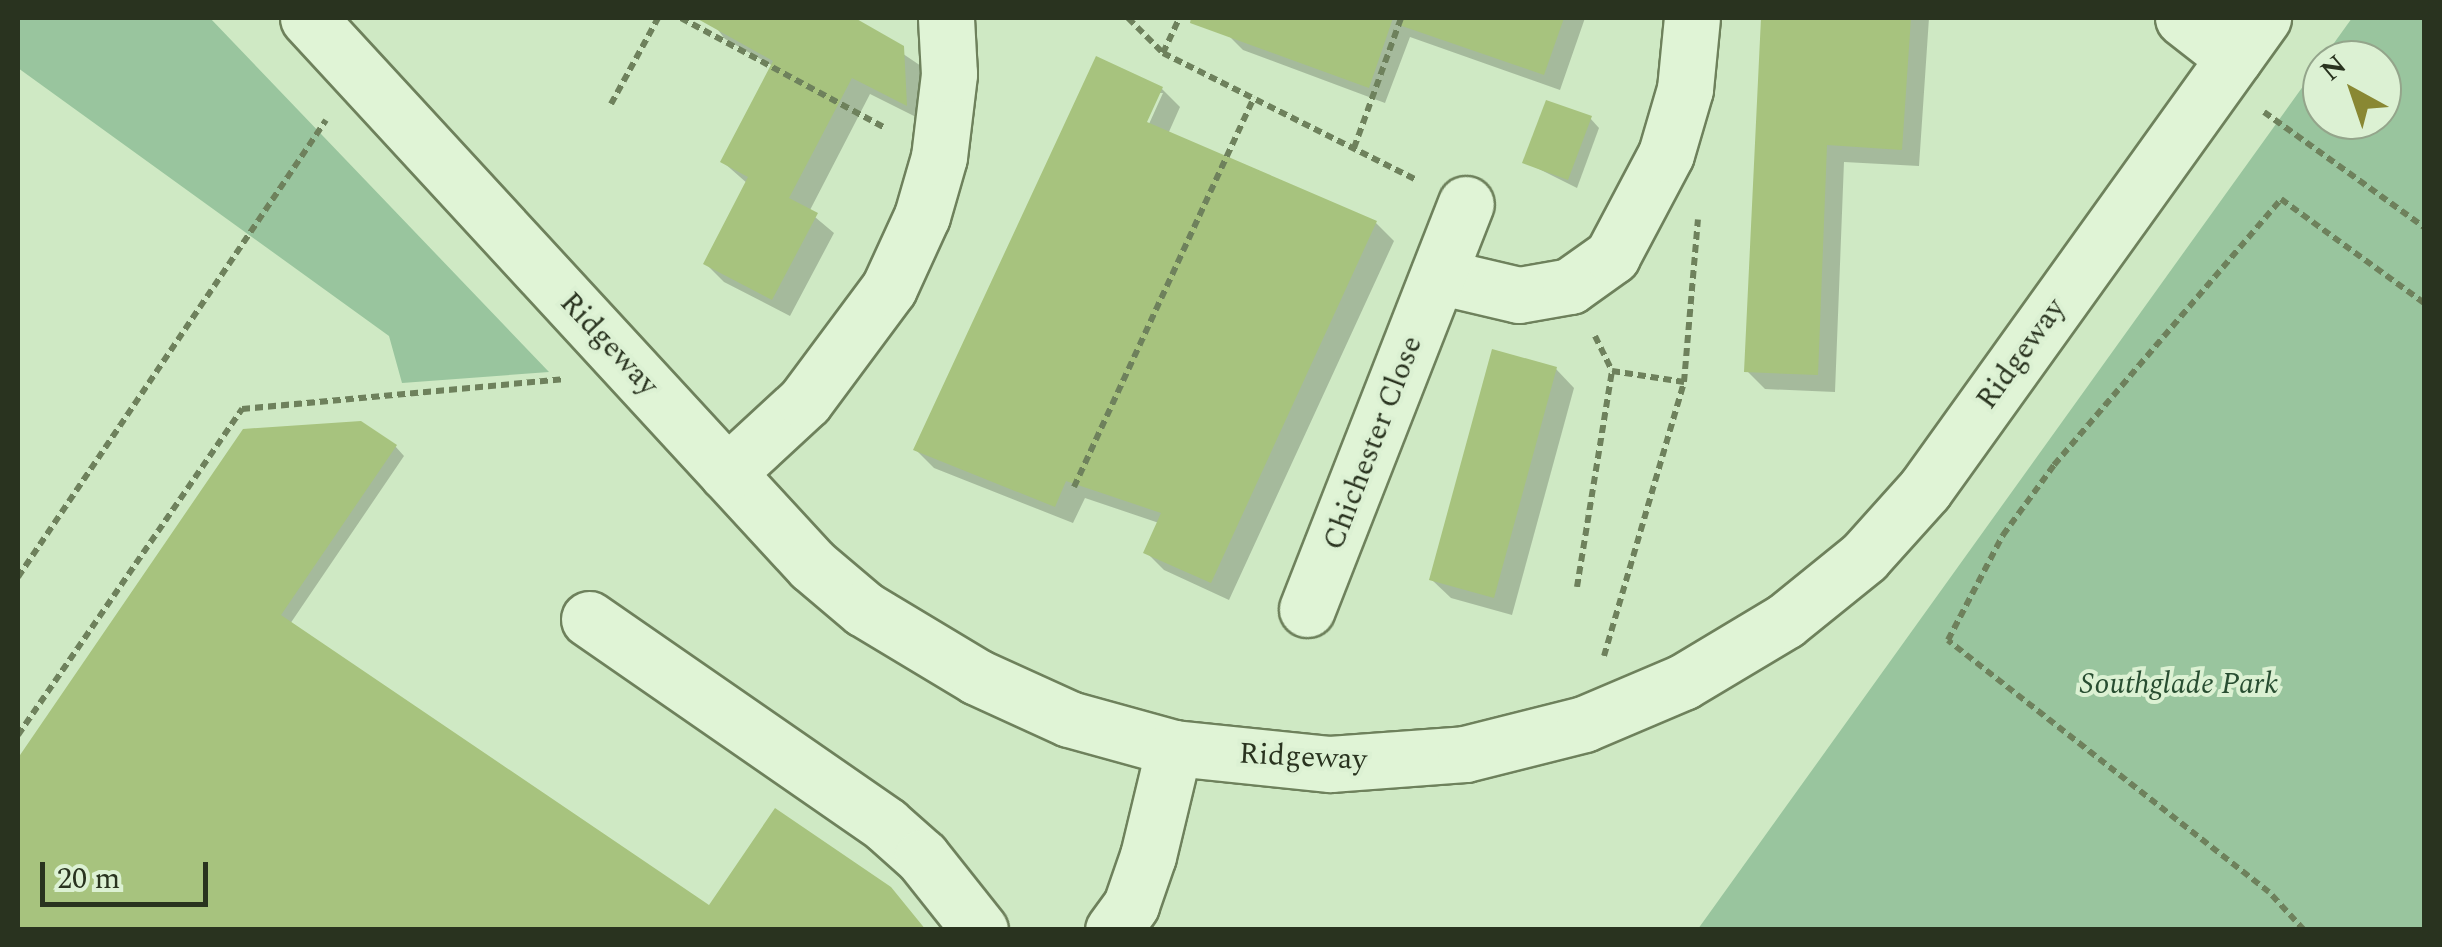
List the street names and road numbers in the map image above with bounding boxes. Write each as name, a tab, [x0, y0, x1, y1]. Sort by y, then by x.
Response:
street label: Ridgeway	[552, 285, 666, 403]
street label: Ridgeway	[1969, 292, 2073, 416]
street label: Chichester Close	[1316, 331, 1430, 555]
street label: Ridgeway	[1238, 736, 1368, 778]

